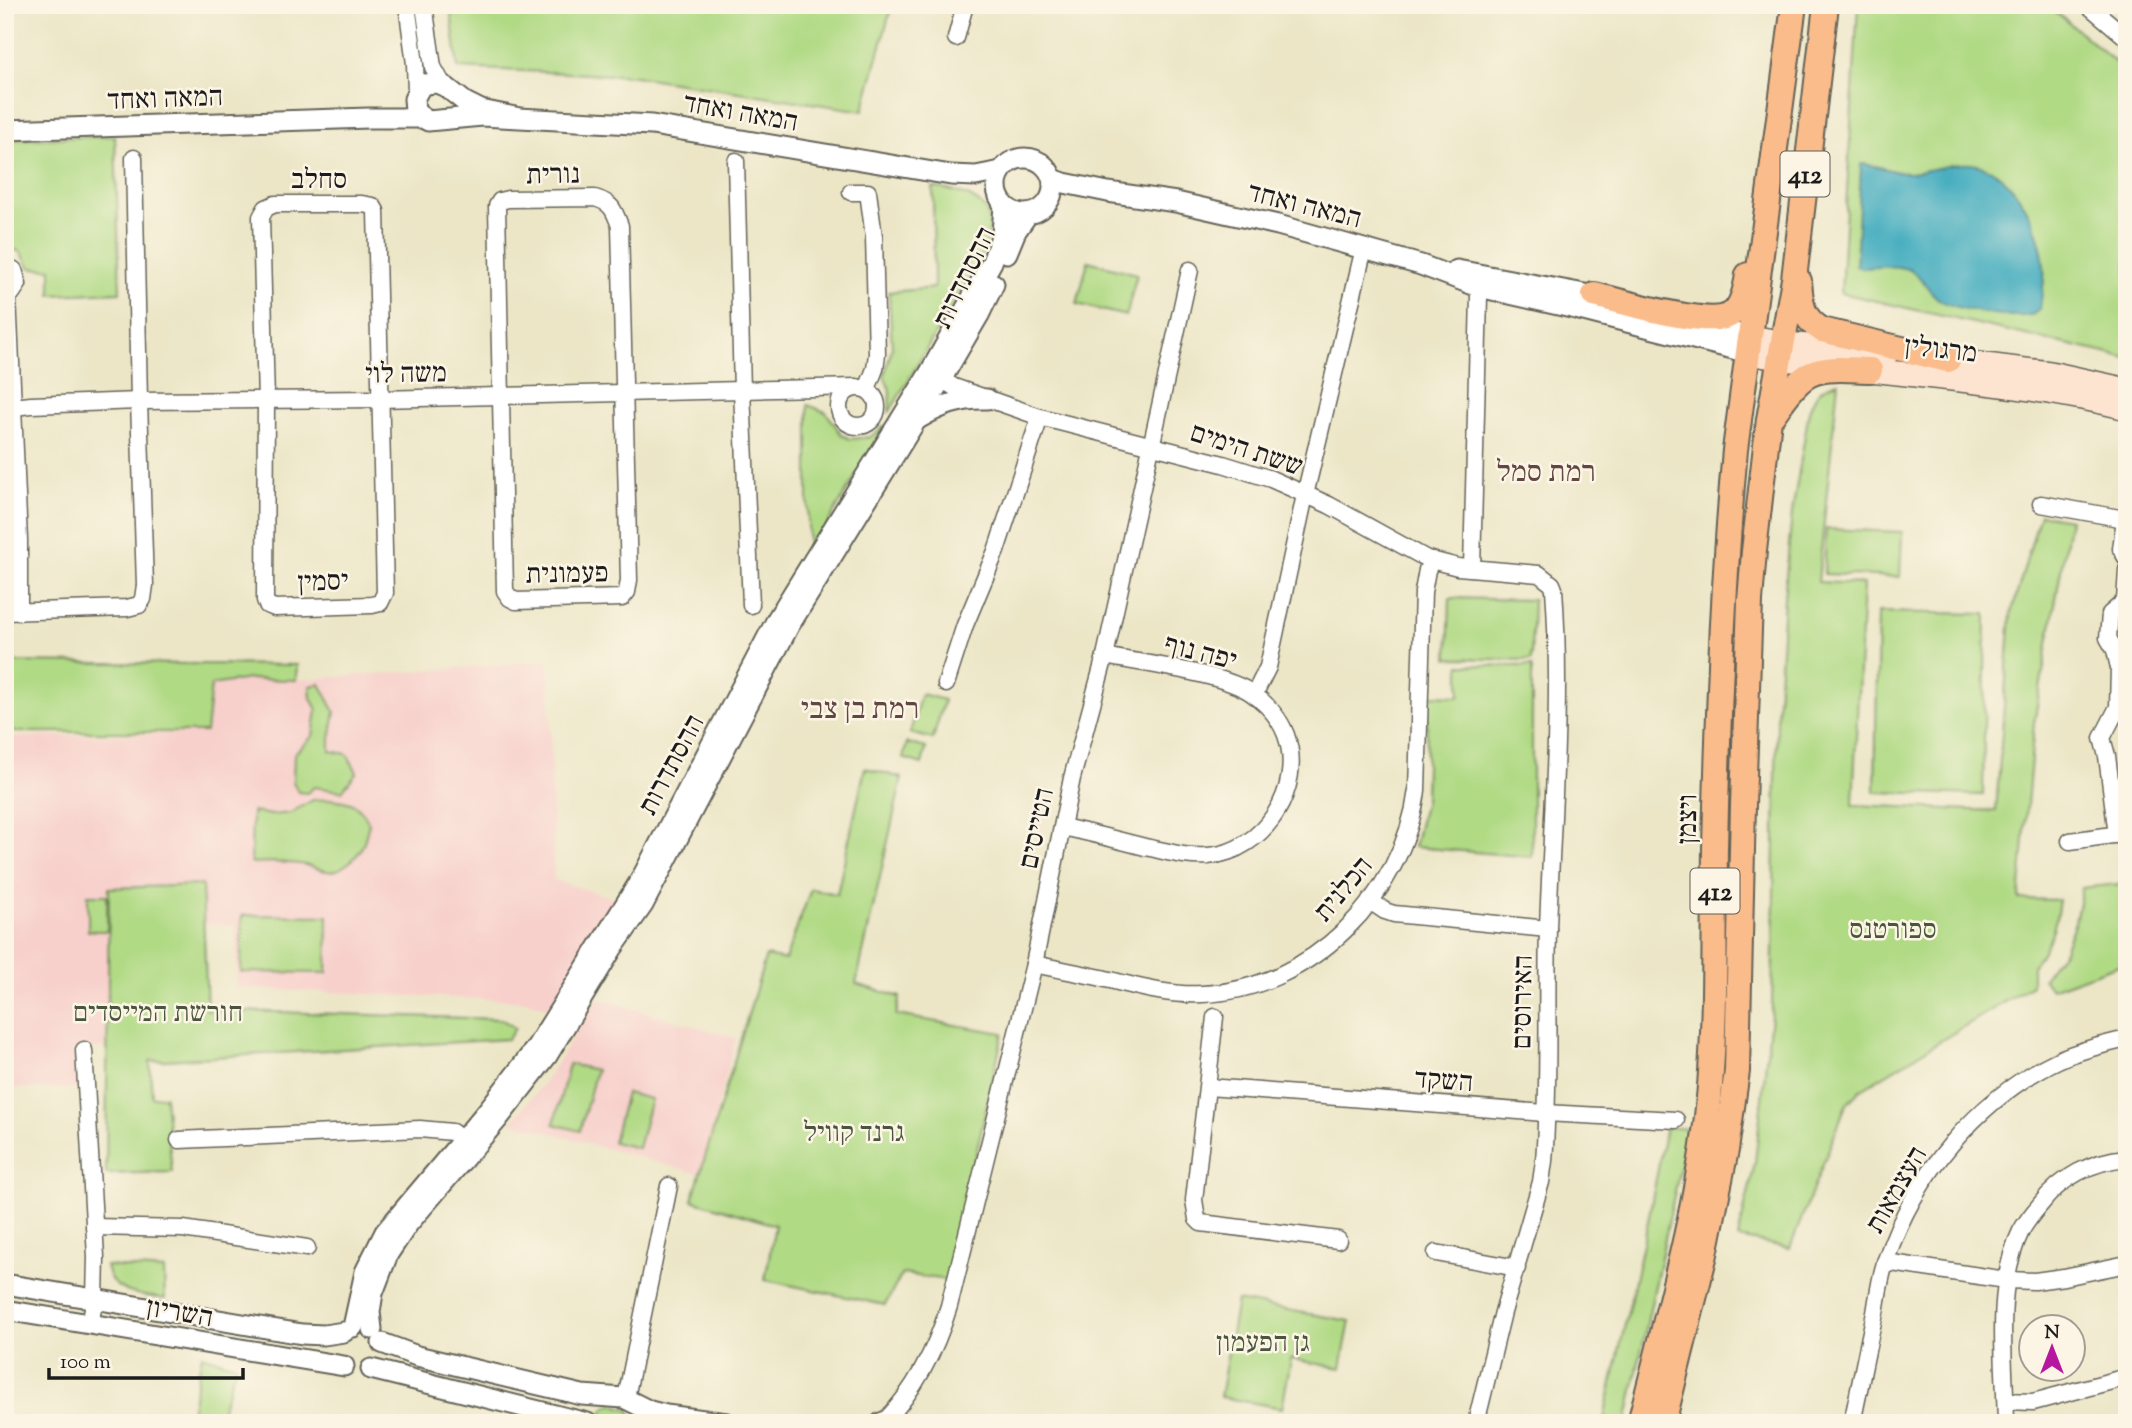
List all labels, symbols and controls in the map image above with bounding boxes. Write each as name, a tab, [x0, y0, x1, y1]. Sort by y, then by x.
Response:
street label: המאה ואחד	[106, 78, 224, 122]
street label: המאה ואחד	[680, 84, 801, 144]
road number: 412	[1780, 152, 1829, 196]
street label: נורית	[526, 156, 580, 196]
street label: סחלב	[291, 161, 347, 201]
street label: המאה ואחד	[1243, 173, 1365, 240]
street label: ההסתדרות	[924, 221, 1008, 336]
street label: מרגולין	[1902, 327, 1979, 375]
street label: משה לוי	[365, 354, 447, 396]
street label: ששת הימים	[1185, 414, 1308, 488]
district label: רמת סמל	[1496, 452, 1596, 495]
street label: פעמונית	[525, 554, 609, 596]
street label: יסמין	[297, 562, 349, 604]
street label: יפה נוף	[1160, 626, 1241, 682]
district label: רמת בן צבי	[801, 689, 919, 732]
street label: ההסתדרות	[629, 708, 716, 823]
street label: הטייסים	[1010, 784, 1066, 873]
street label: ויצמן	[1669, 794, 1709, 844]
street label: הכלנית	[1305, 849, 1384, 931]
road number: 412	[1690, 869, 1740, 914]
park label: ספורטנס	[1849, 911, 1937, 951]
street label: האירוסים	[1503, 954, 1545, 1050]
park label: חורשת המייסדים	[73, 994, 243, 1034]
street label: השקד	[1413, 1060, 1474, 1104]
park label: גרנד קוויל	[803, 1114, 905, 1154]
street label: העצמאות	[1857, 1139, 1939, 1242]
street label: השריון	[143, 1288, 216, 1339]
north arrow	[2016, 1312, 2086, 1382]
text: N	[2044, 1320, 2060, 1347]
park label: גן הפעמון	[1216, 1324, 1310, 1364]
scale bar	[49, 1337, 243, 1381]
text: 100 m	[60, 1348, 111, 1378]

